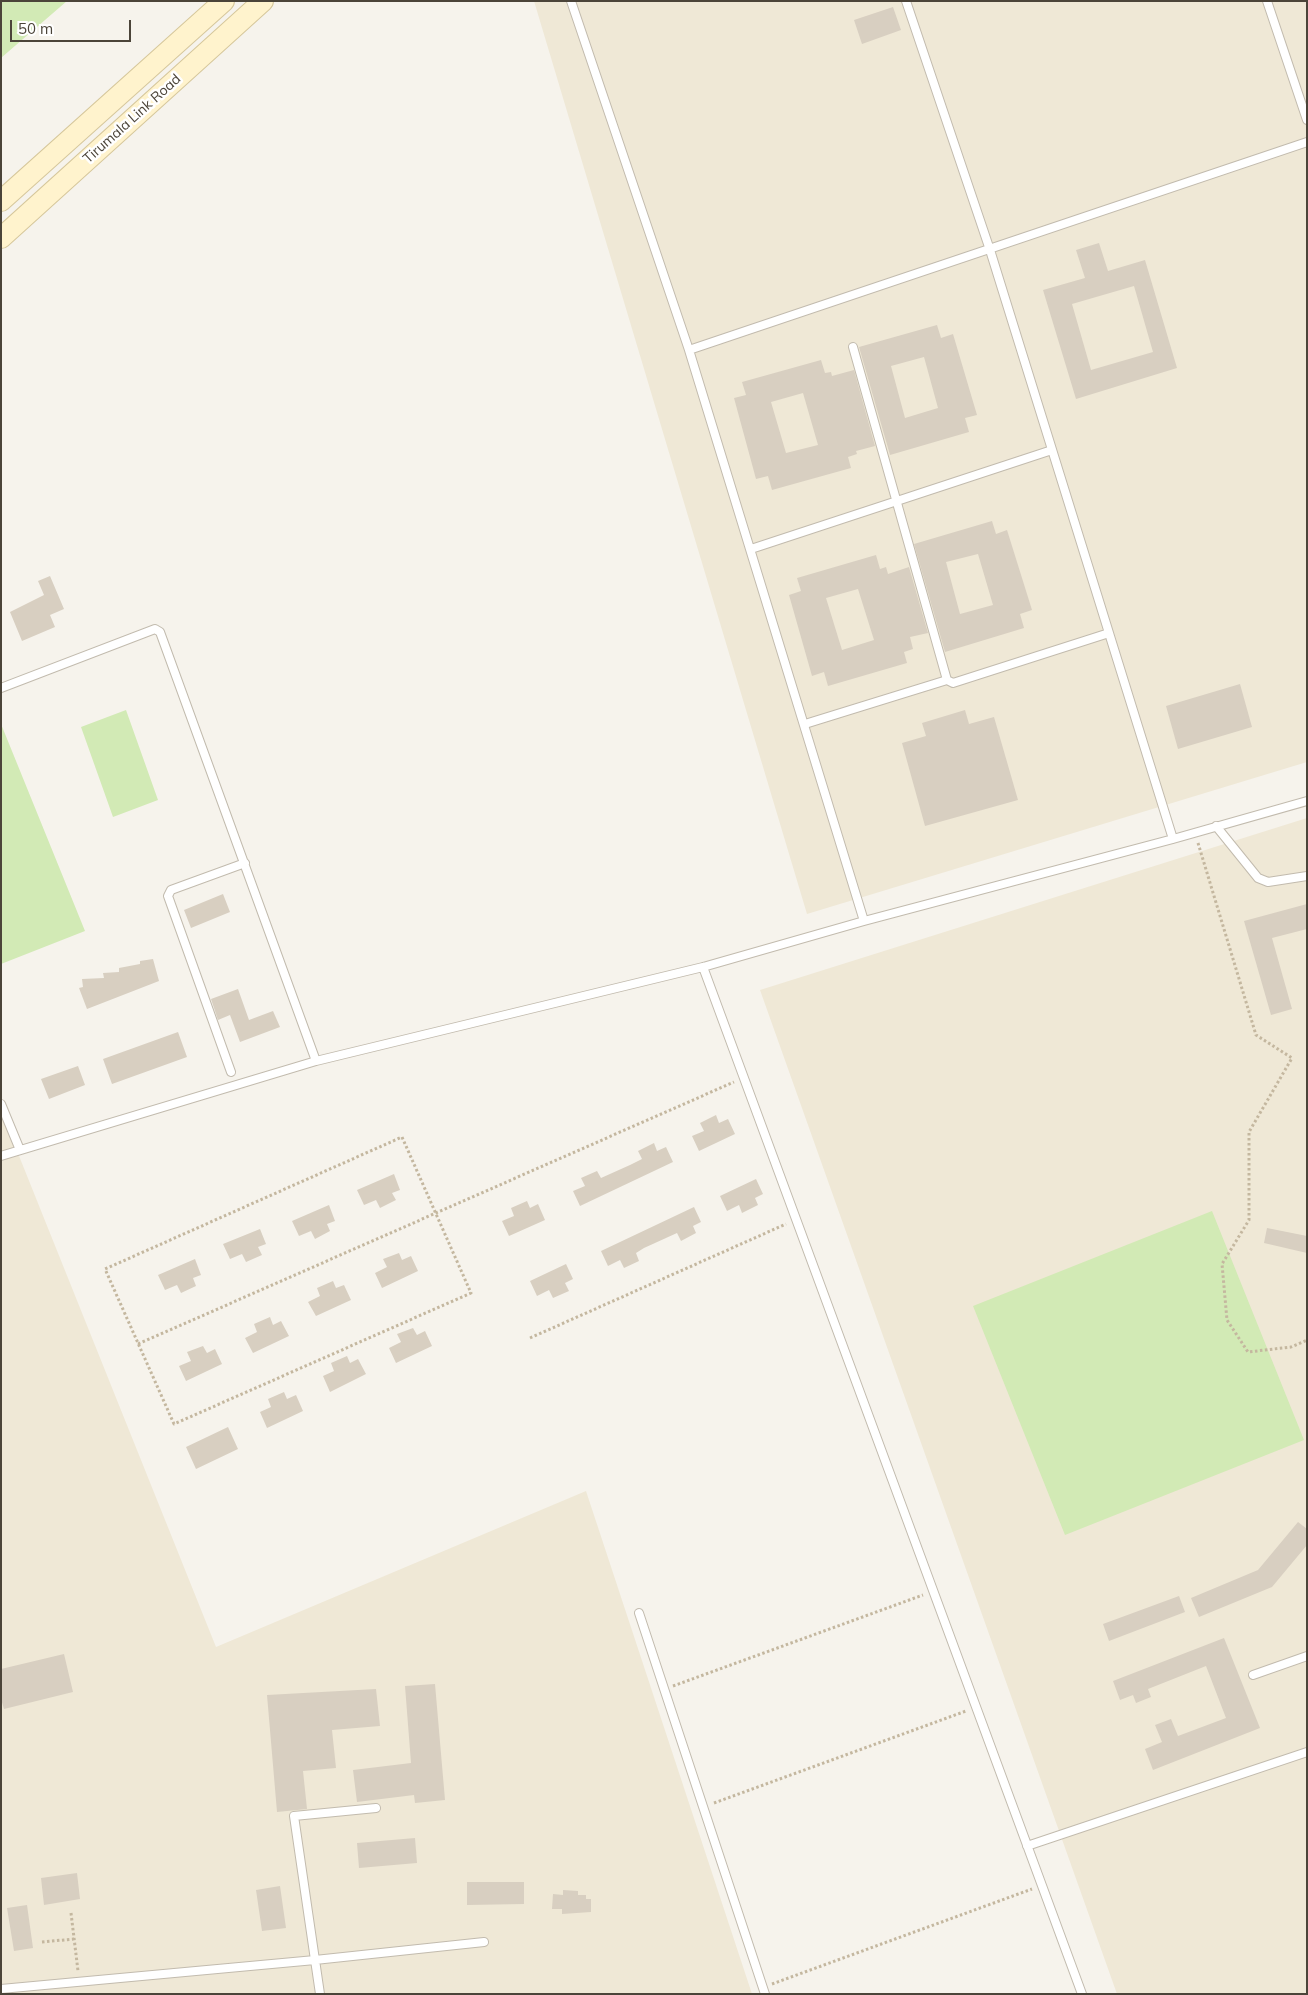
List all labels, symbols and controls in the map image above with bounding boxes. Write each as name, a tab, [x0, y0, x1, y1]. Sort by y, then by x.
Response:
scale bar	[12, 10, 134, 42]
text: 50 m	[18, 19, 53, 38]
street label: Tirumala Link Road	[80, 71, 184, 167]

